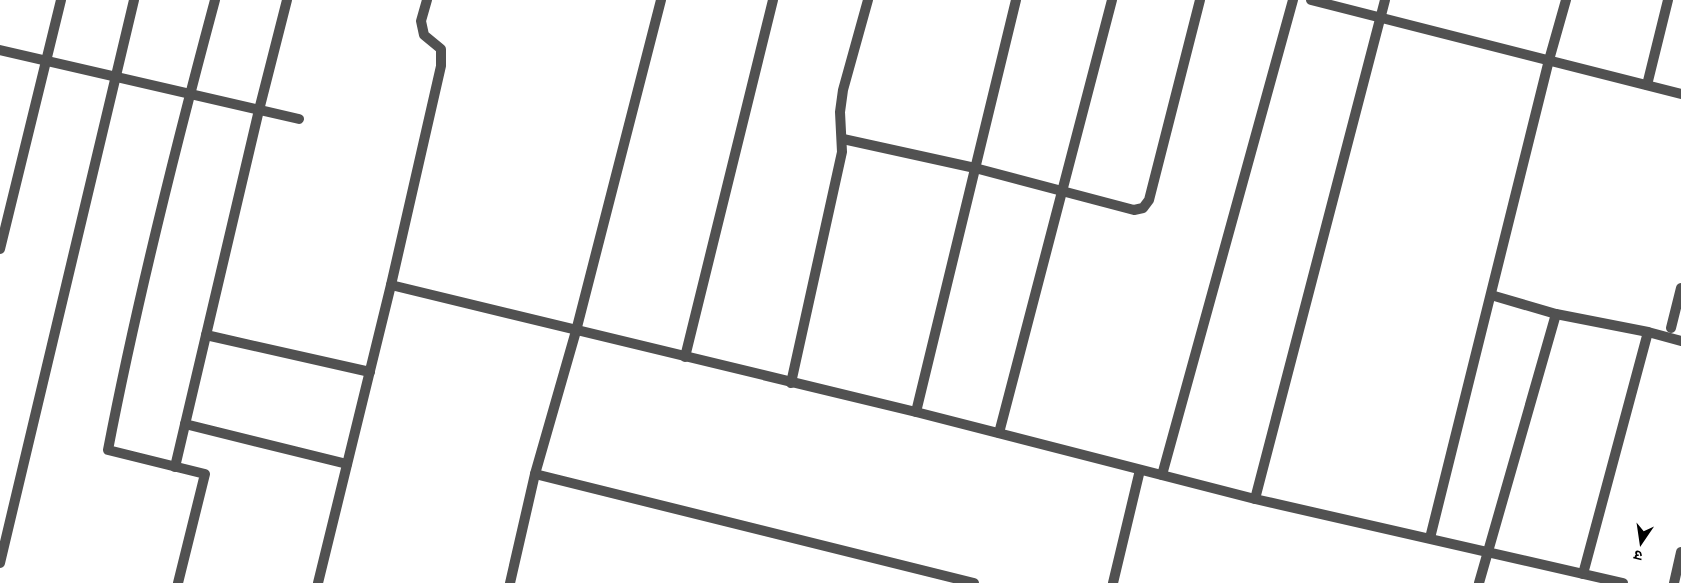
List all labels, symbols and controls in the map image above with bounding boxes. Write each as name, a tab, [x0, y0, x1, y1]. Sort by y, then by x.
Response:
north arrow	[1616, 518, 1666, 568]
text: उ	[1632, 546, 1644, 564]

